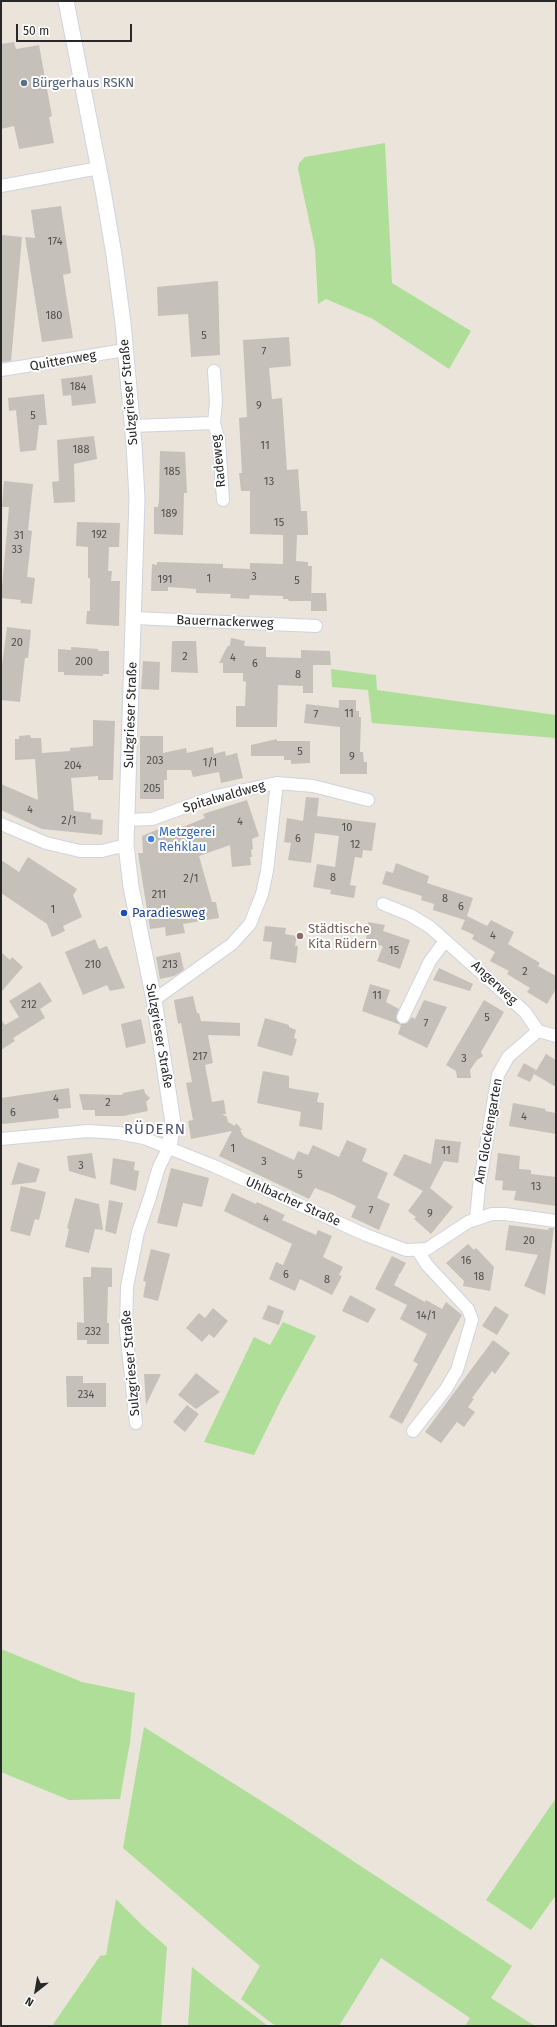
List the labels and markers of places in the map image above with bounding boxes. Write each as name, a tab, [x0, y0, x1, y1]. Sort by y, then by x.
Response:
place label: Bürgerhaus RSKN	[32, 75, 134, 91]
marker: Bürgerhaus RSKN	[19, 78, 29, 88]
place label: Metzgerei Rehklau	[159, 824, 215, 855]
marker: Metzgerei Rehklau	[146, 834, 156, 844]
place label: Paradiesweg	[132, 905, 205, 921]
marker: Paradiesweg	[119, 908, 129, 918]
place label: Städtische Kita Rüdern	[308, 921, 377, 952]
marker: Städtische Kita Rüdern	[295, 931, 305, 941]

